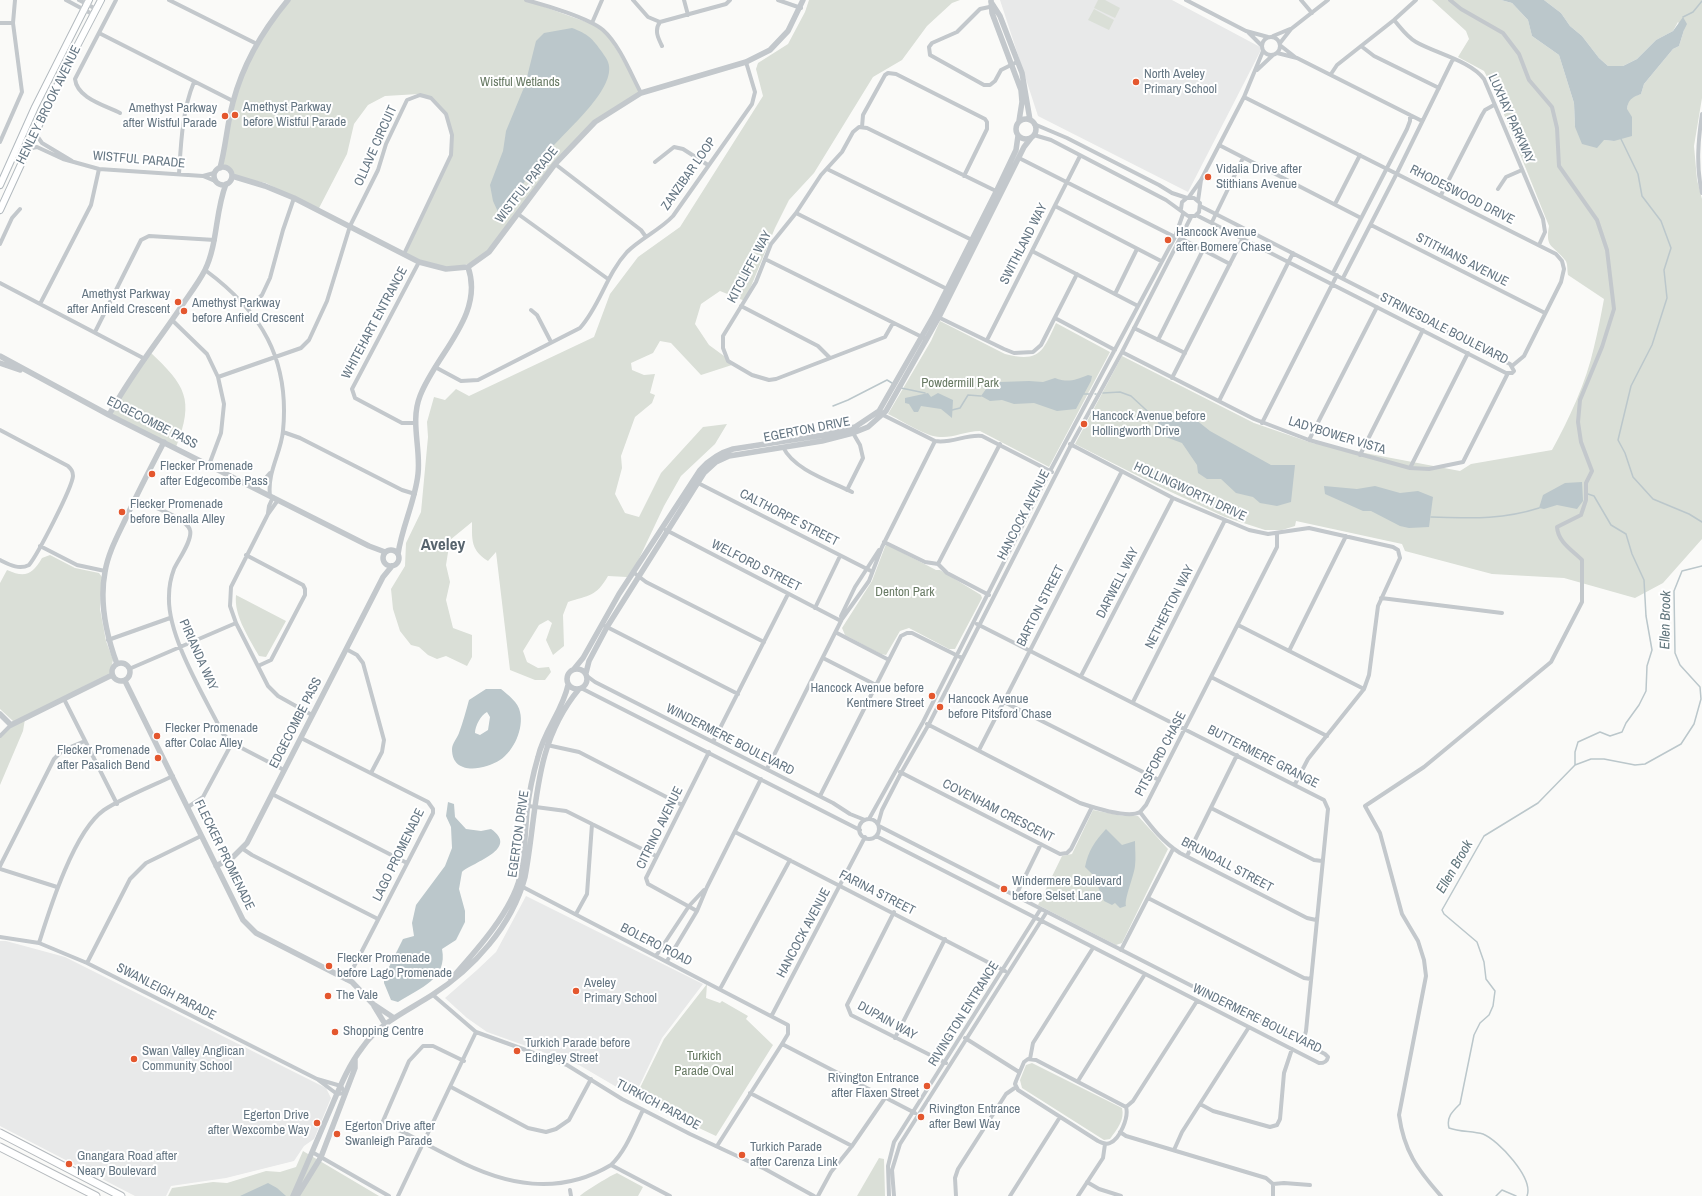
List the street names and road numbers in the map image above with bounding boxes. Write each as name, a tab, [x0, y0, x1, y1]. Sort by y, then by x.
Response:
street label: HENLEY BROOK AVENUE	[13, 43, 85, 167]
street label: LUXHAY PARKWAY	[1484, 72, 1538, 166]
street label: OLLAVE CIRCUIT	[351, 103, 401, 189]
street label: ZANZIBAR LOOP	[658, 135, 720, 213]
street label: WISTFUL PARADE	[492, 144, 562, 226]
street label: WISTFUL PARADE	[92, 148, 186, 172]
street label: RHODESWOOD DRIVE	[1407, 162, 1517, 228]
street label: SWITHLAND WAY	[997, 201, 1051, 287]
street label: KITCLIFFE WAY	[724, 228, 776, 306]
street label: STITHIANS AVENUE	[1413, 230, 1511, 290]
street label: WHITEHART ENTRANCE	[339, 264, 411, 382]
street label: STRINESDALE BOULEVARD	[1377, 290, 1511, 368]
street label: EDGECOMBE PASS	[104, 393, 200, 453]
street label: EGERTON DRIVE	[762, 414, 852, 446]
street label: LADYBOWER VISTA	[1286, 414, 1388, 458]
street label: HOLLINGWORTH DRIVE	[1131, 459, 1249, 525]
street label: HANCOCK AVENUE	[995, 467, 1053, 563]
street label: CALTHORPE STREET	[737, 486, 841, 550]
street label: WELFORD STREET	[709, 537, 803, 595]
street label: DARWELL WAY	[1093, 545, 1143, 621]
street label: NETHERTON WAY	[1142, 562, 1198, 652]
street label: BARTON STREET	[1014, 563, 1068, 649]
street label: PIRIANDA WAY	[175, 617, 221, 693]
street label: EDGECOMBE PASS	[266, 675, 326, 771]
street label: WINDERMERE BOULEVARD	[663, 701, 797, 779]
street label: PITSFORD CHASE	[1132, 709, 1190, 799]
street label: BUTTERMERE GRANGE	[1205, 722, 1321, 792]
street label: COVENHAM CRESCENT	[940, 776, 1056, 846]
street label: CITRINO AVENUE	[633, 784, 687, 872]
street label: EGERTON DRIVE	[505, 789, 533, 879]
street label: FLECKER PROMENADE	[191, 797, 257, 913]
street label: LAGO PROMENADE	[370, 806, 428, 904]
street label: BRUNDALL STREET	[1178, 834, 1276, 896]
street label: FARINA STREET	[836, 867, 918, 919]
street label: HANCOCK AVENUE	[774, 885, 834, 981]
street label: BOLERO ROAD	[618, 920, 694, 970]
street label: RIVINGTON ENTRANCE	[925, 959, 1003, 1069]
street label: SWANLEIGH PARADE	[114, 960, 218, 1024]
street label: WINDERMERE BOULEVARD	[1190, 981, 1324, 1057]
street label: DUPAIN WAY	[855, 998, 919, 1044]
street label: TURKICH PARADE	[613, 1076, 703, 1134]

